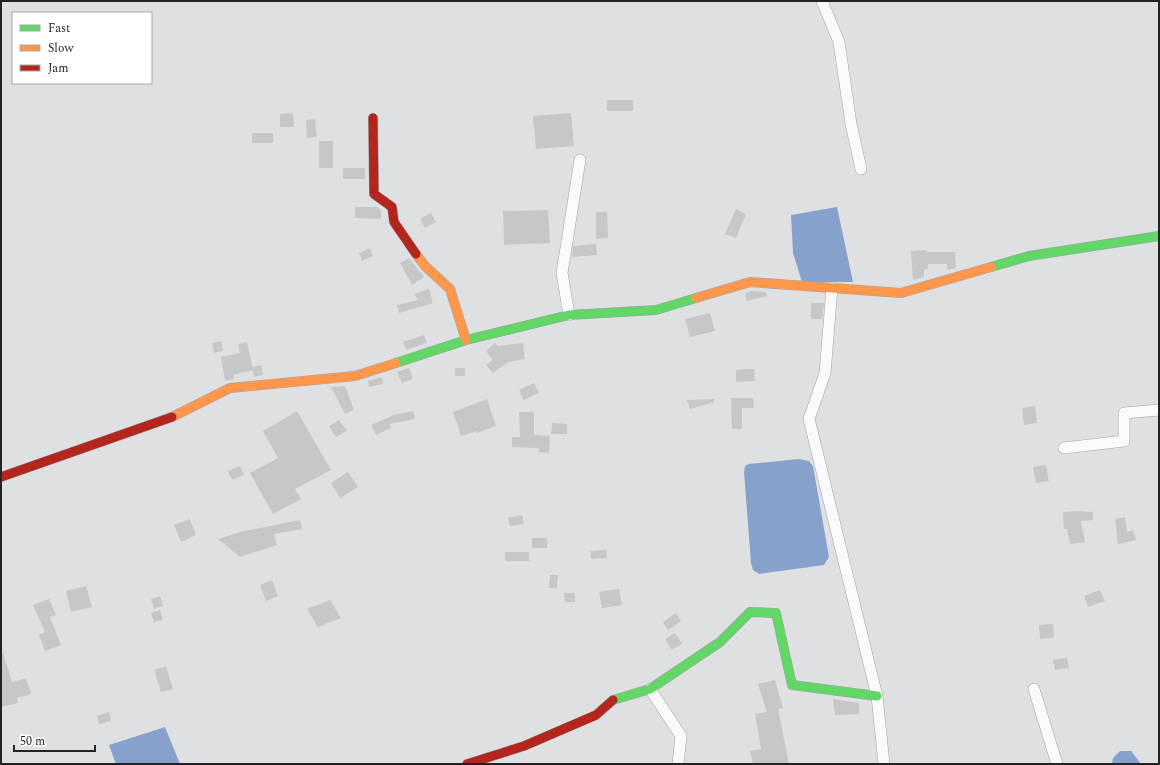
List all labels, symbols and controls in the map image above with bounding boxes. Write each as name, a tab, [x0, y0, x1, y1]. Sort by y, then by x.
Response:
legend	[12, 12, 152, 84]
text: Fast	[48, 19, 70, 38]
text: Slow	[48, 39, 74, 58]
text: Jam	[48, 59, 69, 78]
scale bar	[14, 727, 95, 753]
text: 50 m	[20, 732, 45, 751]

